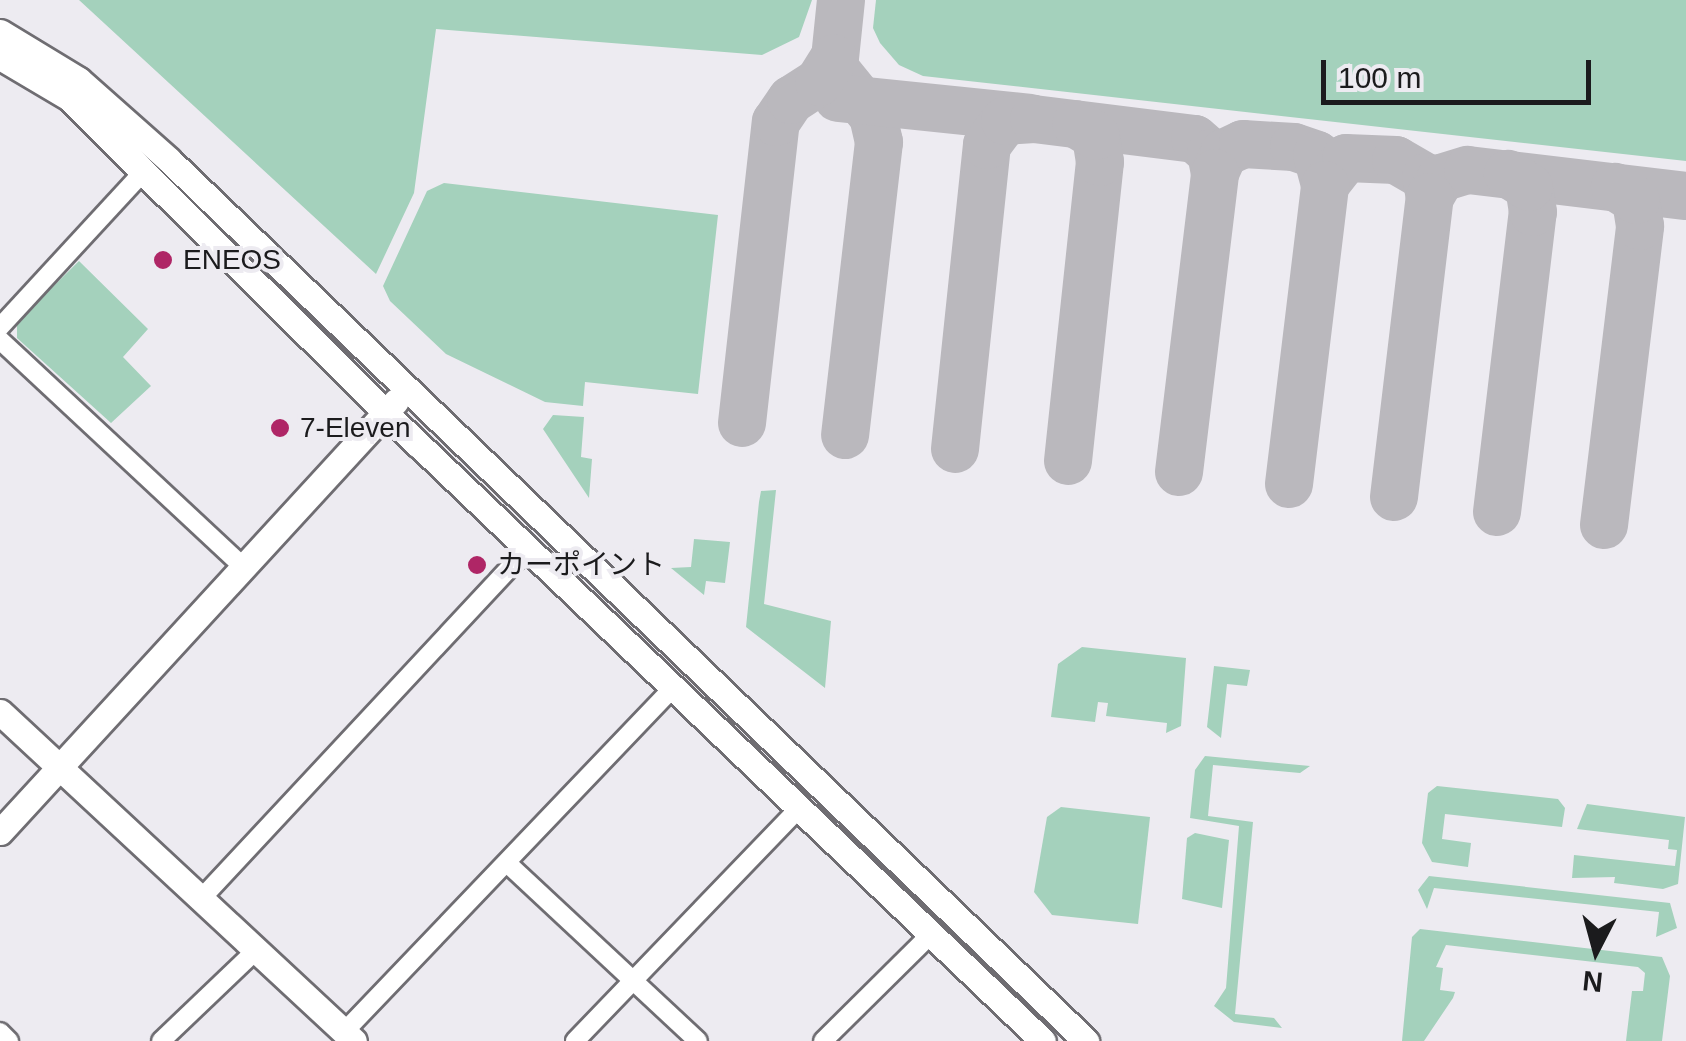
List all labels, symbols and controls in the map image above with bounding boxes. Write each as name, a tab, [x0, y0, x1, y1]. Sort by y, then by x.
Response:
scale bar	[1326, 40, 1596, 102]
text: 100 m	[1338, 61, 1421, 94]
place label: ENEOS	[183, 243, 281, 277]
marker: ENEOS	[152, 249, 174, 271]
place label: 7-Eleven	[300, 411, 411, 445]
marker: 7-Eleven	[269, 417, 291, 439]
place label: カーポイント	[497, 548, 665, 582]
marker: カーポイント	[466, 554, 488, 576]
north arrow	[1546, 901, 1646, 1001]
text: N	[1581, 965, 1605, 998]

